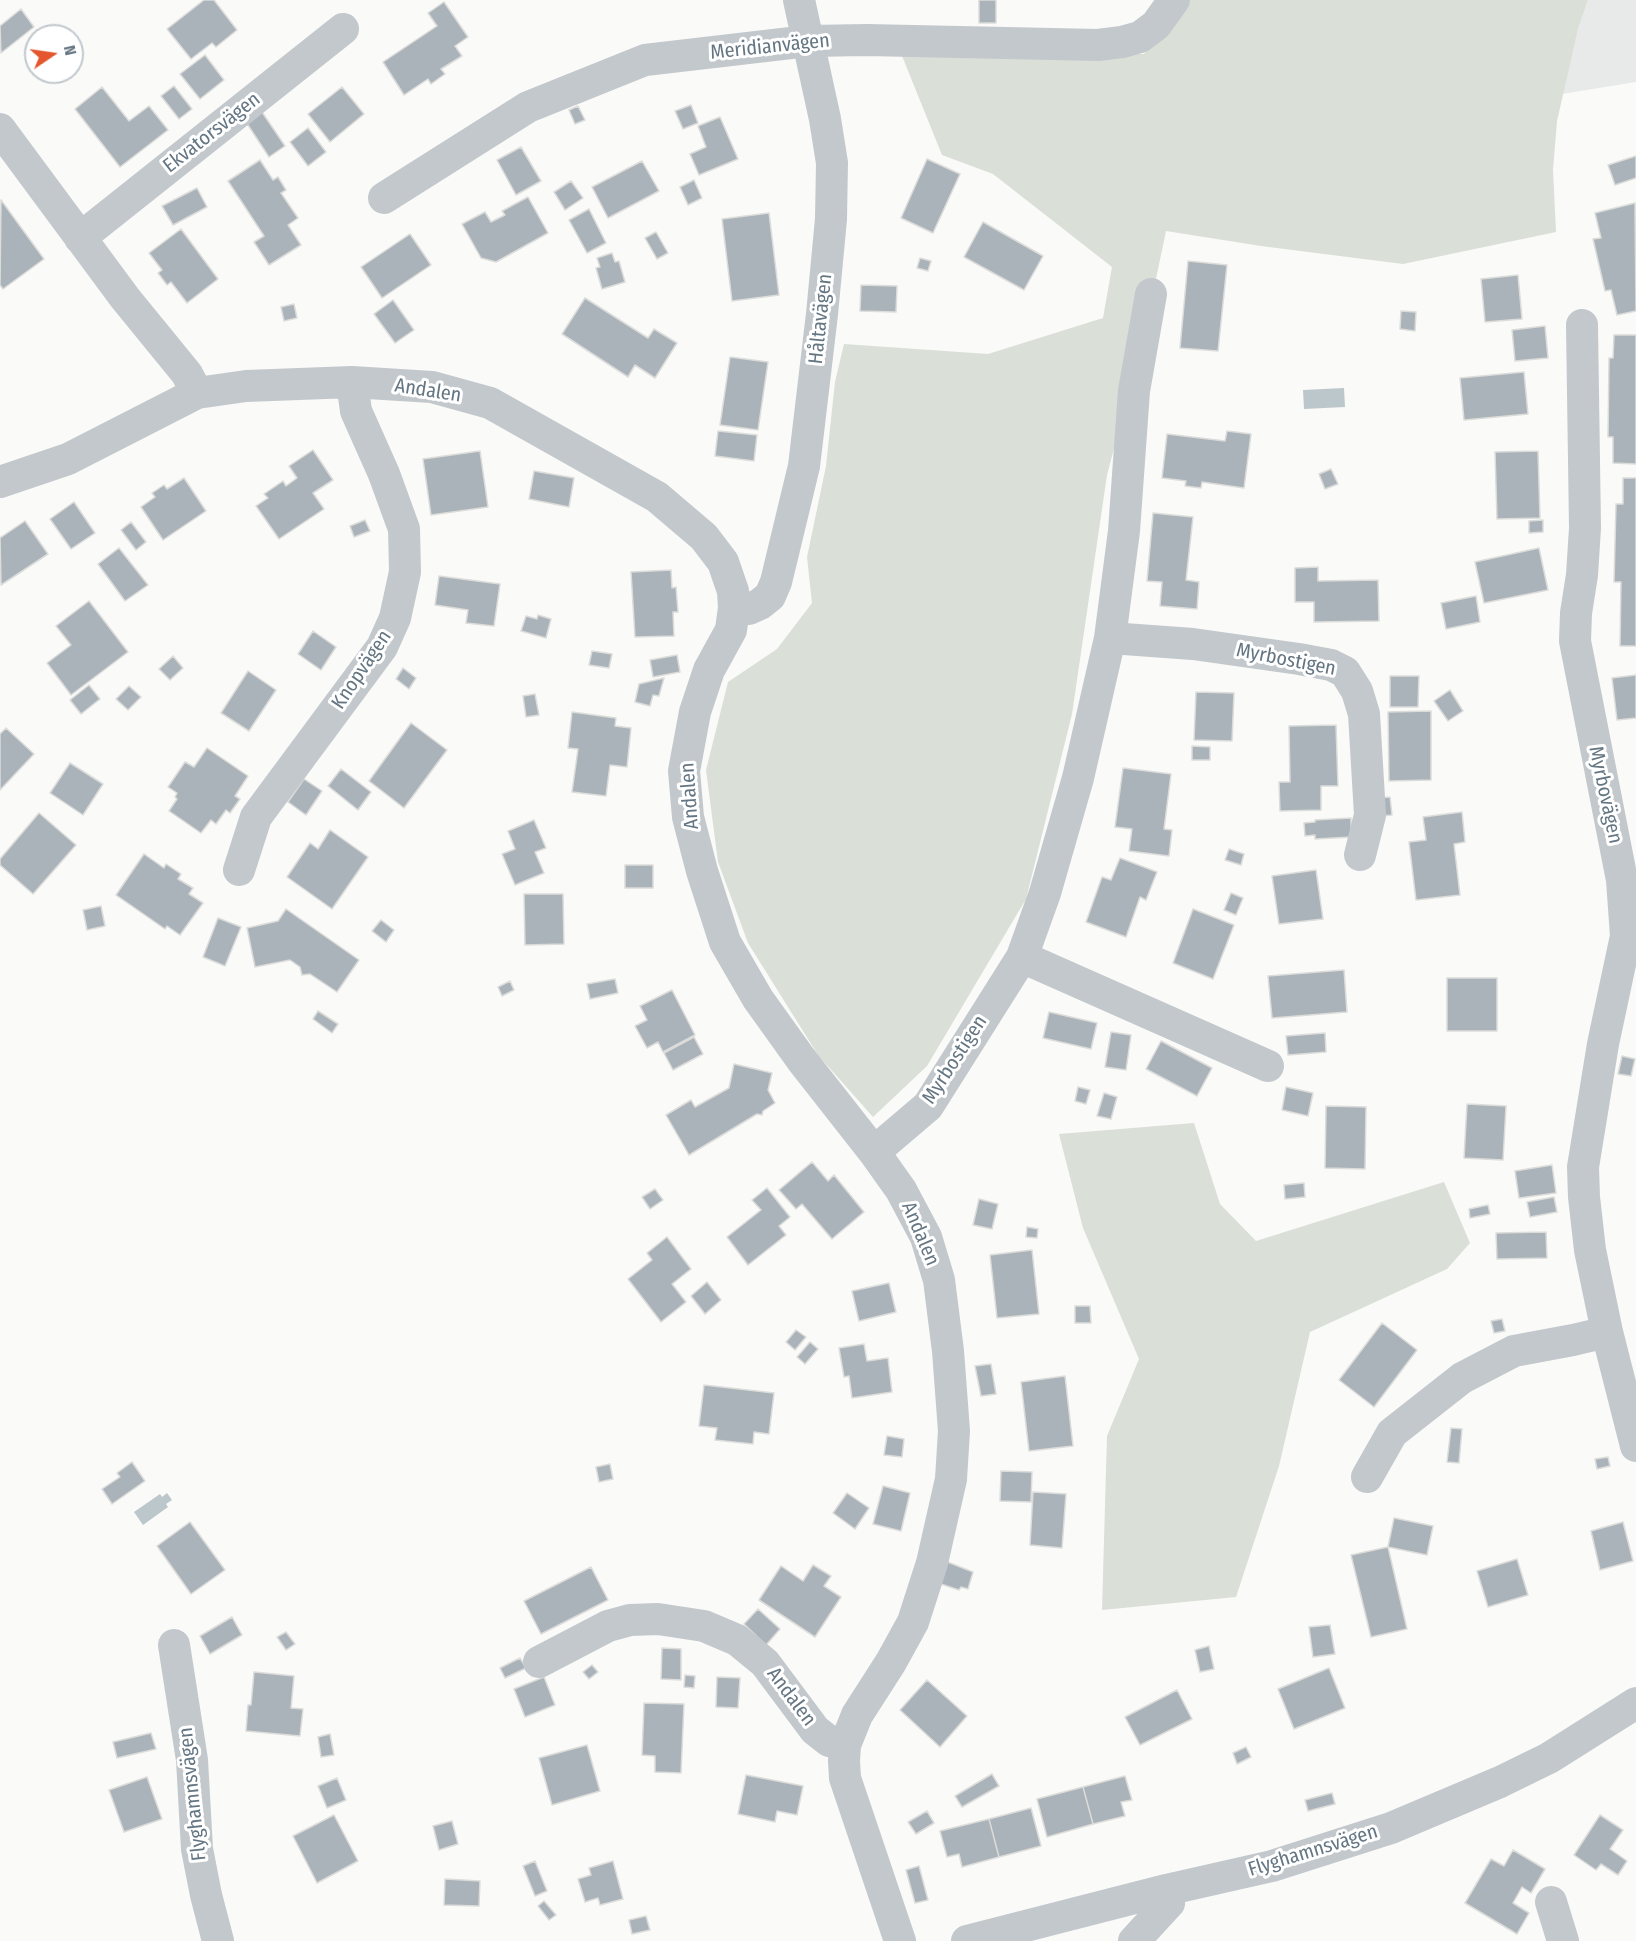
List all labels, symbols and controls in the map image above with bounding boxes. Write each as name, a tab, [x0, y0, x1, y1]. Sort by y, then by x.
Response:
north arrow	[24, 24, 84, 84]
street label: Meridianvägen	[709, 29, 831, 65]
text: N	[60, 43, 80, 57]
street label: Ekvatorsvägen	[159, 88, 265, 178]
street label: Håltavägen	[804, 273, 838, 365]
street label: Andalen	[393, 374, 463, 408]
street label: Knopvägen	[327, 626, 397, 714]
street label: Myrbostigen	[1234, 639, 1338, 681]
street label: Myrbovägen	[1583, 744, 1627, 846]
street label: Andalen	[676, 762, 704, 830]
street label: Myrbostigen	[917, 1011, 993, 1109]
street label: Andalen	[896, 1198, 944, 1270]
street label: Andalen	[761, 1663, 821, 1731]
street label: Flyghamnsvägen	[174, 1726, 212, 1862]
street label: Flyghamnsvägen	[1245, 1820, 1381, 1882]

